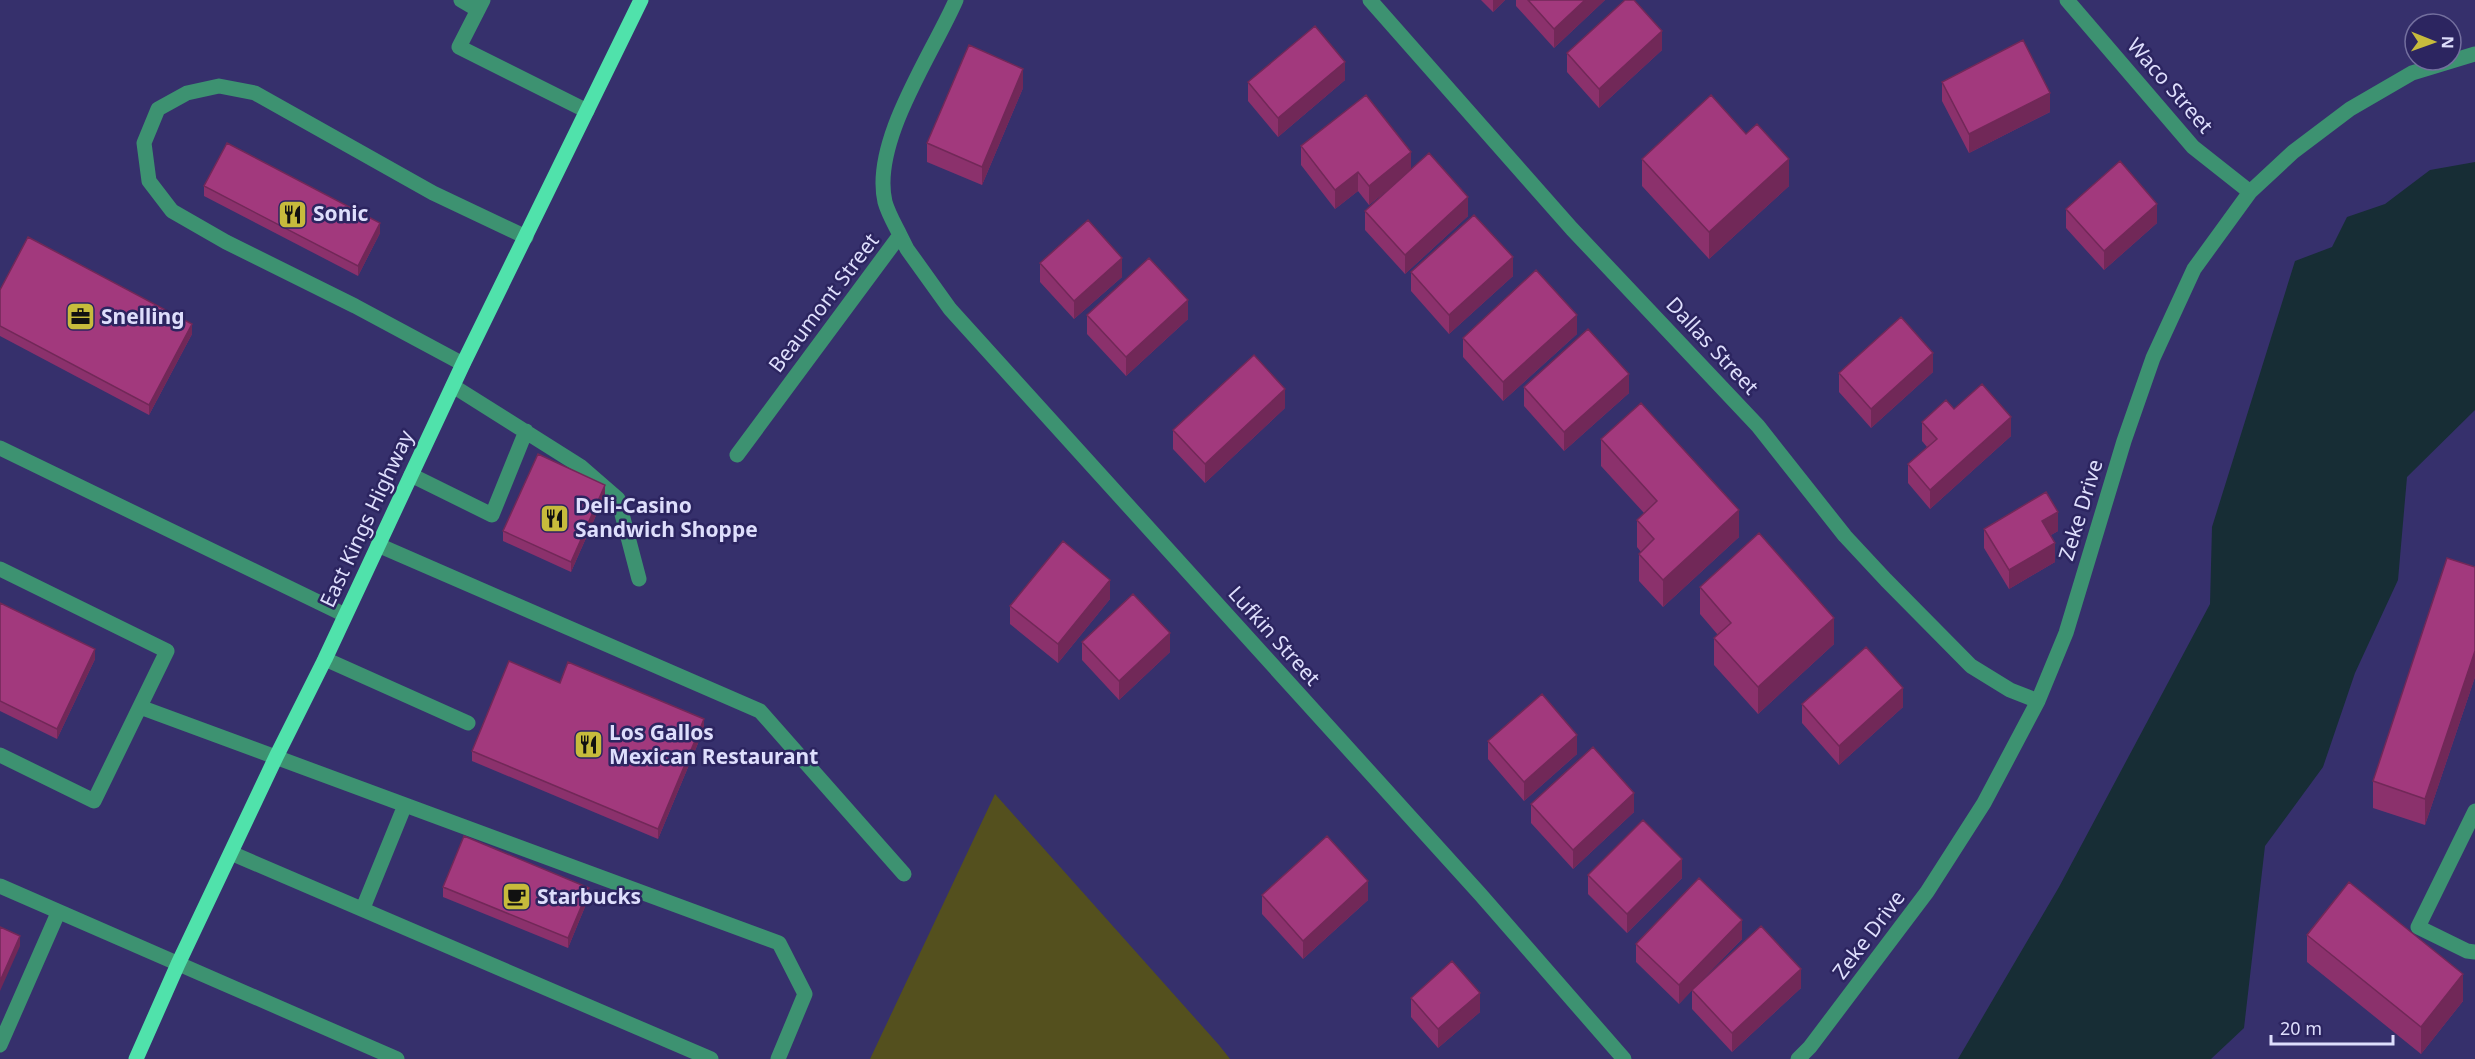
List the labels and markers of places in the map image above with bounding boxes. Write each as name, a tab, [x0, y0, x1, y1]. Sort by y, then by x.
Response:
restaurant icon: Sonic	[276, 198, 308, 230]
place label: Sonic	[313, 199, 369, 227]
office icon: Snelling	[64, 301, 96, 333]
place label: Snelling	[101, 302, 184, 330]
place label: Deli-Casino Sandwich Shoppe	[575, 491, 758, 543]
restaurant icon: Deli-Casino Sandwich Shoppe	[538, 502, 570, 534]
place label: Los Gallos Mexican Restaurant	[609, 718, 818, 770]
restaurant icon: Los Gallos Mexican Restaurant	[572, 729, 604, 761]
cafe icon: Starbucks	[500, 881, 532, 913]
place label: Starbucks	[537, 882, 641, 910]

